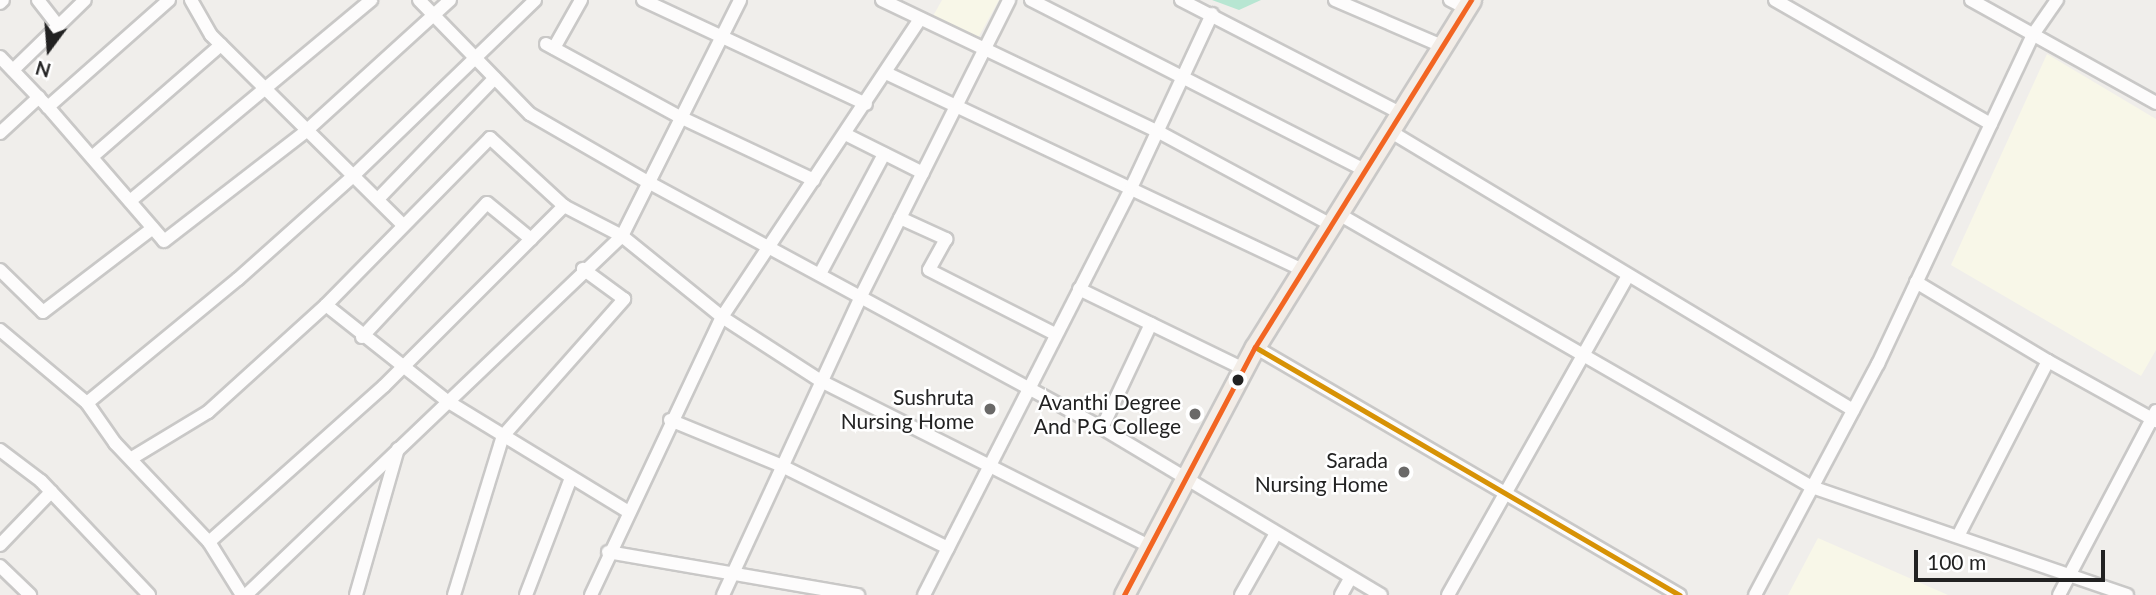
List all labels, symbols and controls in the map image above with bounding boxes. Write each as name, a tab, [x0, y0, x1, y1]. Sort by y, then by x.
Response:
north arrow	[14, 14, 84, 84]
text: N	[33, 57, 53, 83]
unlabelled marker	[1231, 373, 1245, 387]
place label: Sushruta Nursing Home	[841, 384, 974, 434]
place label: Avanthi Degree And P.G College	[1034, 389, 1181, 439]
marker: Sushruta Nursing Home	[980, 399, 1000, 419]
marker: Avanthi Degree And P.G College	[1187, 406, 1203, 422]
place label: Sarada Nursing Home	[1255, 447, 1388, 497]
marker: Sarada Nursing Home	[1394, 462, 1414, 482]
scale bar	[1918, 536, 2109, 580]
text: 100 m	[1927, 549, 1986, 574]

